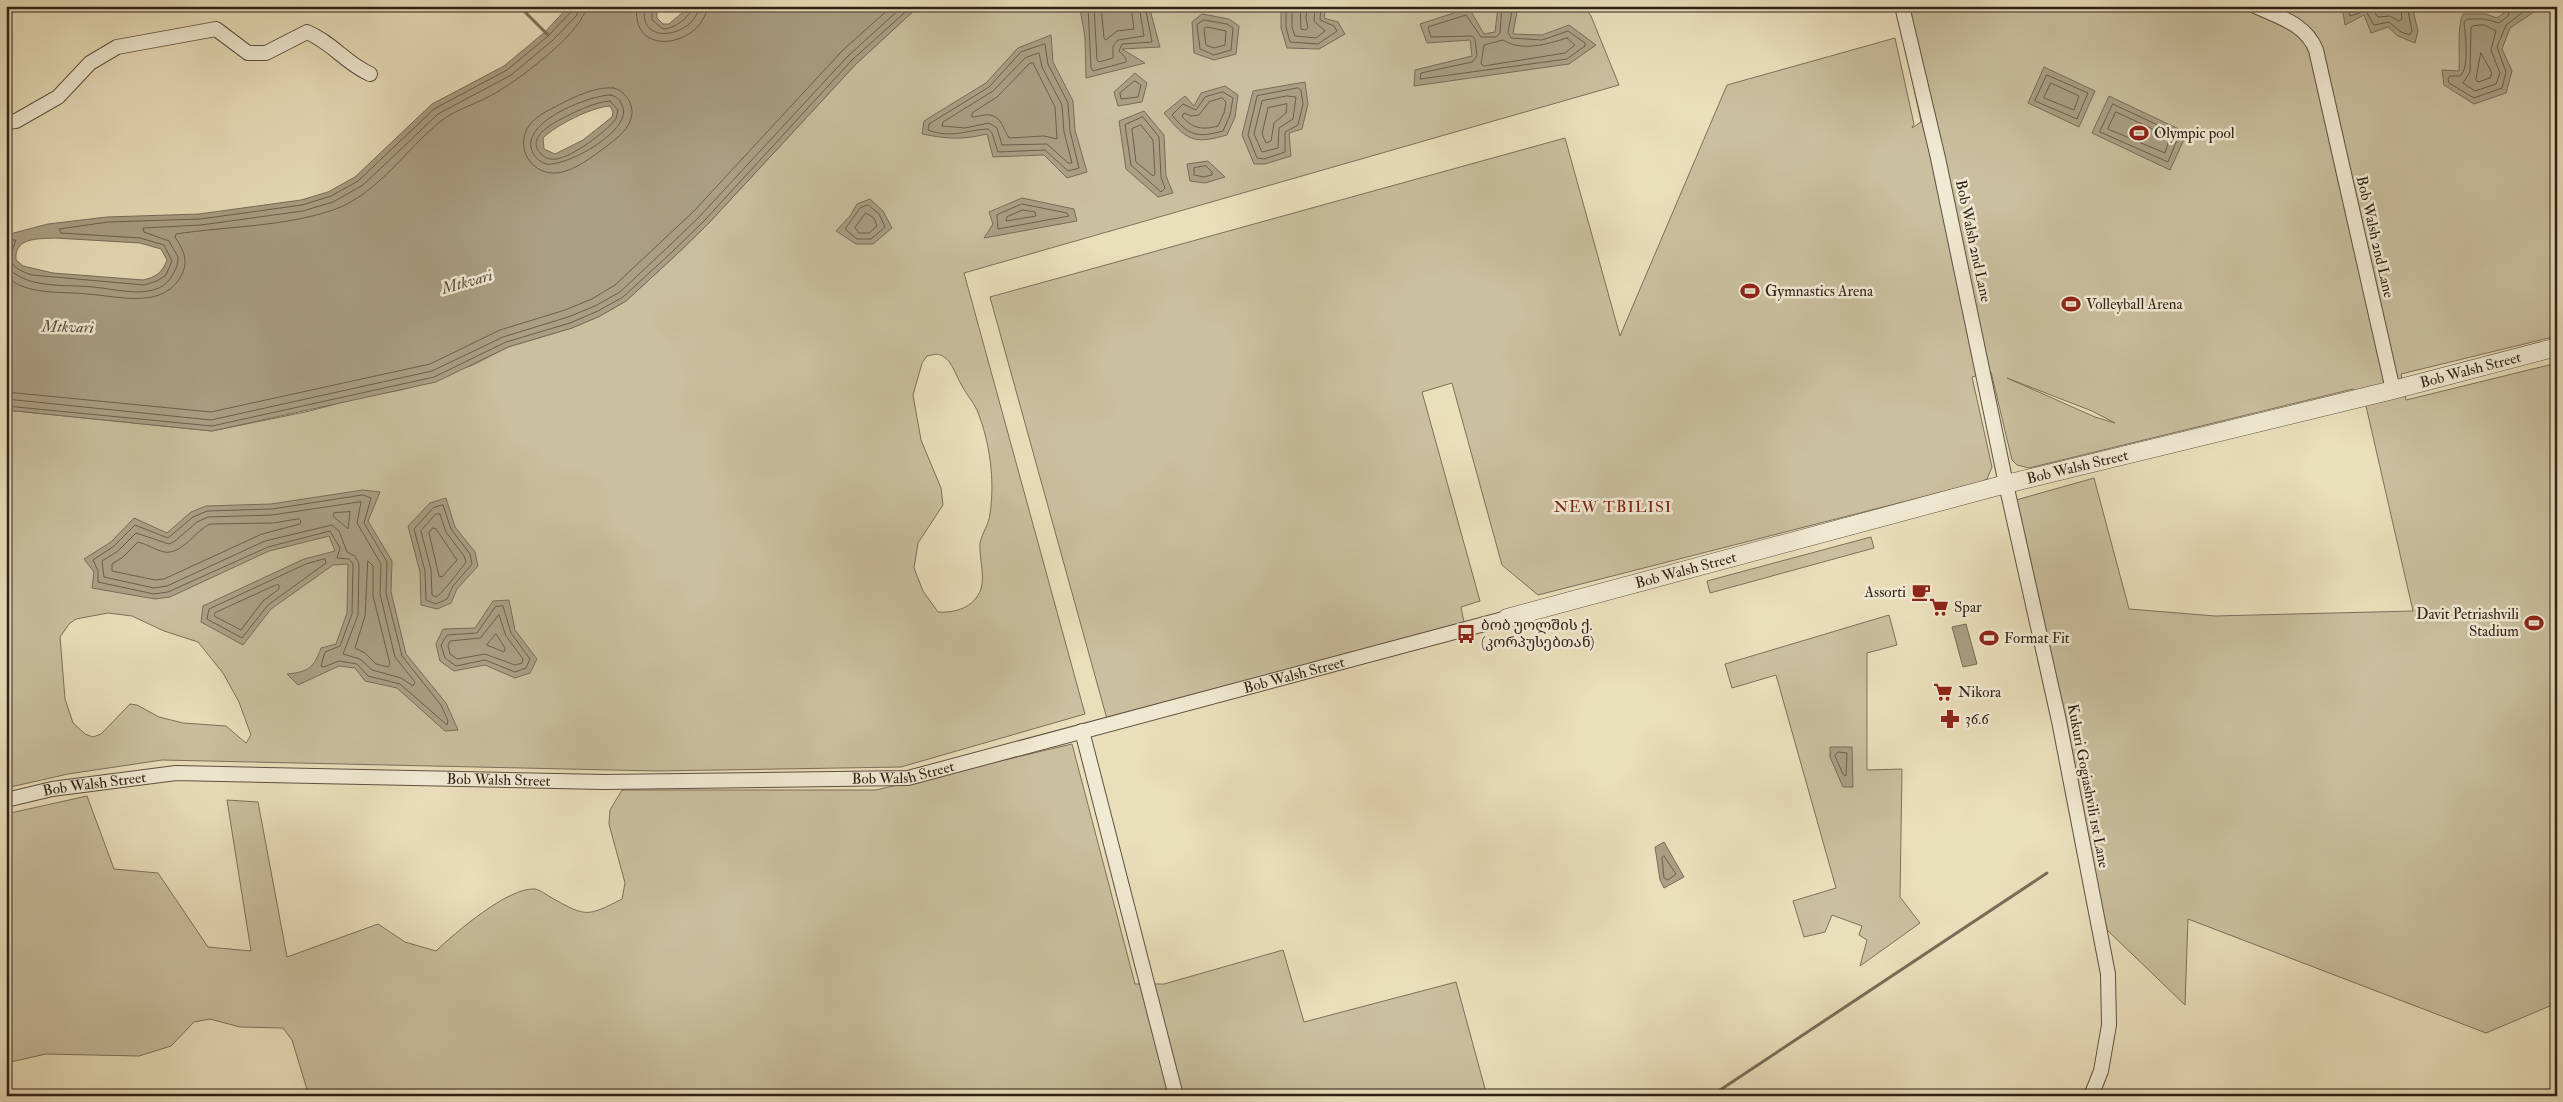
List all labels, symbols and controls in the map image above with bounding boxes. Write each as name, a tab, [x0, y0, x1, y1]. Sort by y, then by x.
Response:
sports icon: Olympic pool	[2128, 122, 2150, 144]
place label: Olympic pool	[2154, 124, 2235, 144]
street label: Bob Walsh 2nd Lane	[2352, 174, 2398, 300]
street label: Bob Walsh 2nd Lane	[1951, 178, 1995, 304]
water label: Mtkvari	[438, 265, 495, 299]
sports icon: Gymnastics Arena	[1739, 280, 1761, 302]
place label: Gymnastics Arena	[1765, 282, 1874, 301]
sports icon: Volleyball Arena	[2060, 293, 2082, 315]
place label: Volleyball Arena	[2086, 295, 2183, 314]
water label: Mtkvari	[41, 317, 95, 337]
street label: Bob Walsh Street	[2418, 347, 2523, 392]
street label: Bob Walsh Street	[2024, 445, 2130, 488]
district label: NEW TBILISI	[1554, 497, 1672, 517]
street label: Bob Walsh Street	[1633, 547, 1738, 593]
cafe icon: Assorti	[1910, 581, 1932, 603]
place label: Assorti	[1864, 583, 1906, 602]
supermarket icon: Spar	[1928, 596, 1950, 618]
place label: Spar	[1954, 598, 1982, 618]
place label: Davit Petriashvili Stadium	[2416, 605, 2519, 641]
sports icon: Davit Petriashvili Stadium	[2523, 612, 2545, 634]
place label: ბობ უოლშის ქ. (კორპუსებთან)	[1481, 616, 1595, 652]
bus stop icon: ბობ უოლშის ქ. (კორპუსებთან)	[1455, 623, 1477, 645]
sports icon: Format Fit	[1978, 627, 2000, 649]
place label: Format Fit	[2004, 629, 2070, 648]
street label: Bob Walsh Street	[1241, 652, 1347, 697]
supermarket icon: Nikora	[1932, 681, 1954, 703]
place label: Nikora	[1958, 683, 2002, 702]
street label: Kukuri Gogiashvili 1st Lane	[2063, 702, 2113, 870]
pharmacy icon: 36.6	[1939, 708, 1961, 730]
place label: 36.6	[1965, 710, 1990, 729]
street label: Bob Walsh Street	[851, 757, 957, 788]
street label: Bob Walsh Street	[41, 767, 147, 800]
street label: Bob Walsh Street	[446, 769, 551, 790]

